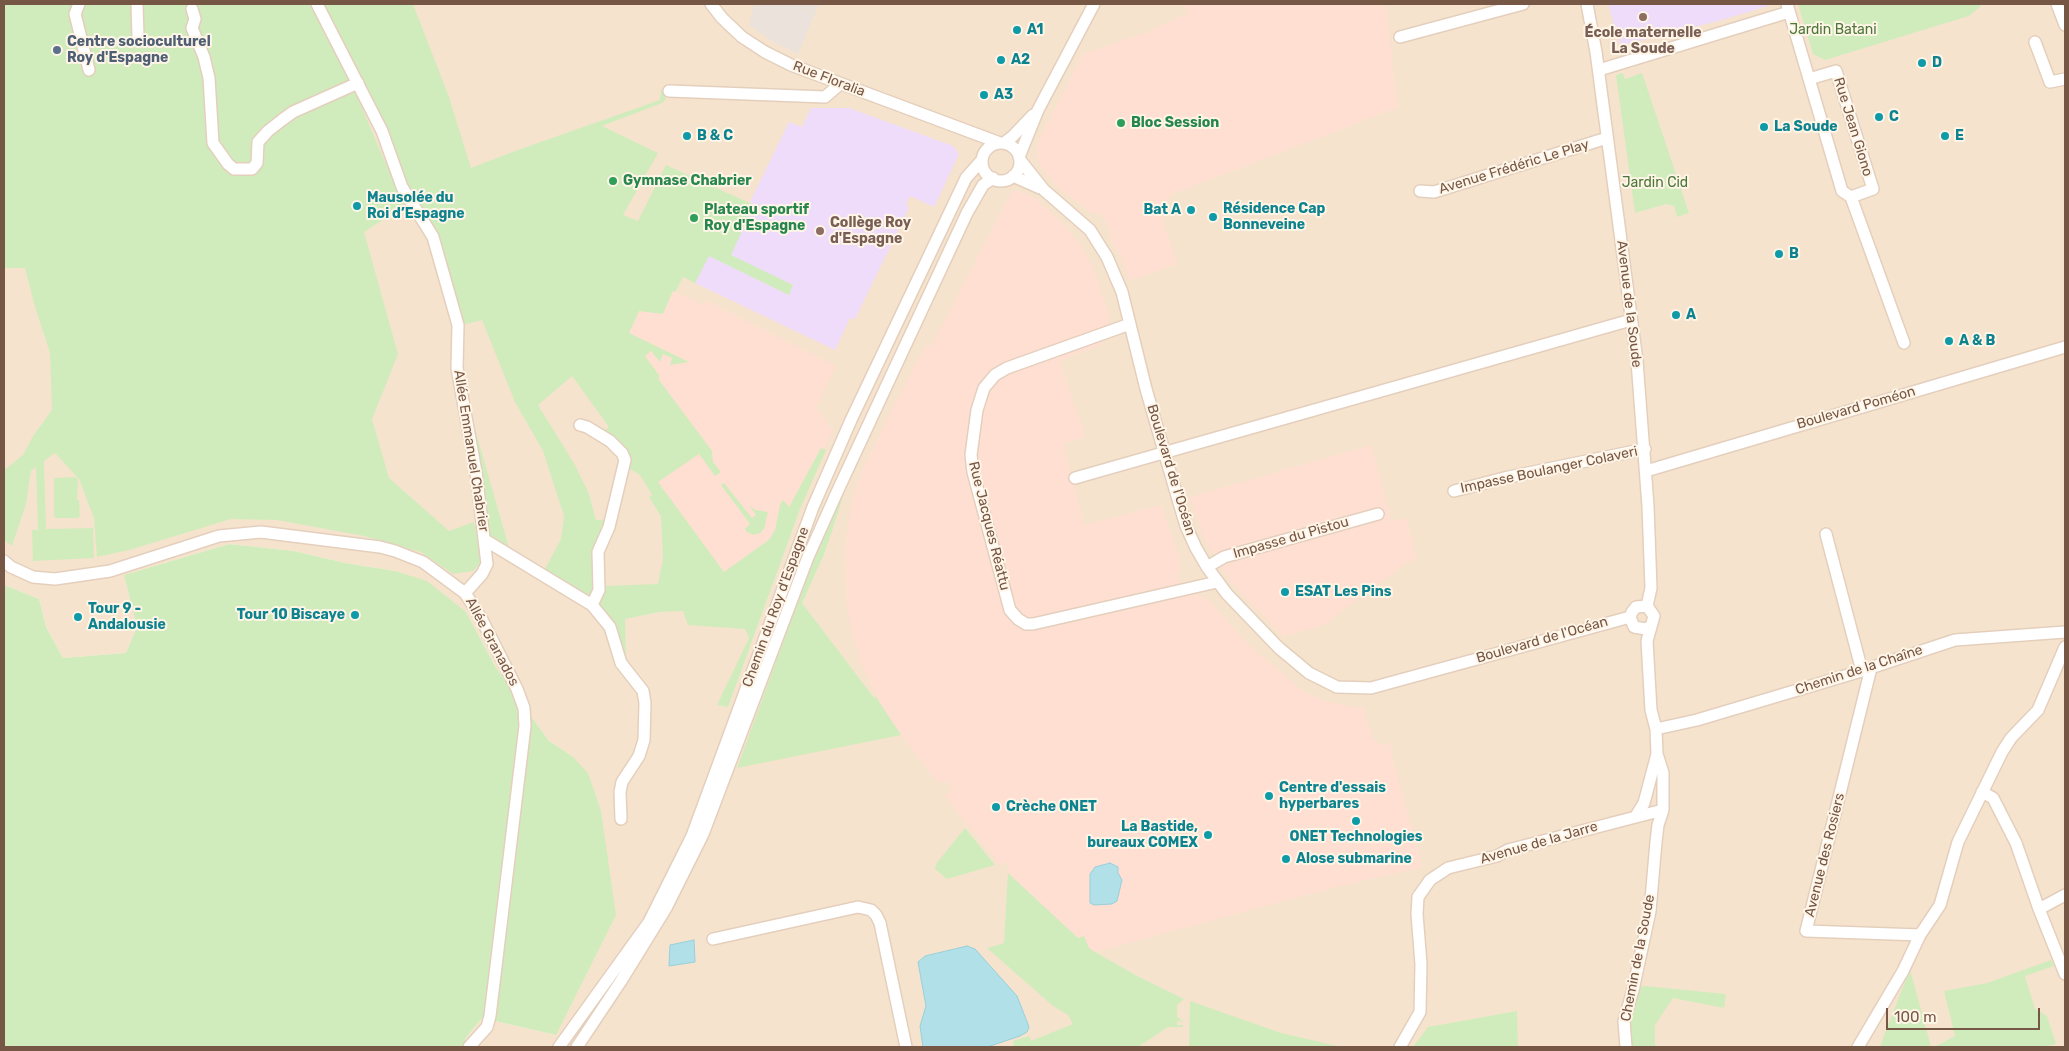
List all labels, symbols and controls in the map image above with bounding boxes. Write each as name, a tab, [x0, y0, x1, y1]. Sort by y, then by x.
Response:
marker: École maternelle La Soude	[1637, 11, 1649, 23]
place label: A1	[1027, 22, 1043, 38]
park label: Jardin Batani	[1789, 22, 1877, 38]
marker: A1	[1011, 24, 1023, 36]
place label: École maternelle La Soude	[1585, 25, 1701, 58]
place label: Centre socioculturel Roy d'Espagne	[67, 34, 211, 66]
marker: Centre socioculturel Roy d'Espagne	[51, 44, 63, 56]
place label: A2	[1011, 52, 1030, 68]
marker: A2	[995, 54, 1007, 66]
place label: D	[1932, 55, 1942, 71]
marker: D	[1916, 57, 1928, 69]
street label: Rue Floralia	[791, 58, 867, 100]
street label: Rue Jean Giono	[1830, 75, 1876, 179]
place label: A3	[994, 87, 1013, 103]
marker: A3	[978, 89, 990, 101]
place label: C	[1889, 109, 1899, 125]
marker: C	[1873, 111, 1885, 123]
place label: Bloc Session	[1131, 115, 1219, 131]
marker: Bloc Session	[1115, 117, 1127, 129]
place label: La Soude	[1774, 119, 1838, 135]
marker: La Soude	[1758, 121, 1770, 133]
place label: B & C	[697, 128, 733, 144]
place label: E	[1955, 128, 1964, 144]
marker: B & C	[681, 130, 693, 142]
marker: E	[1939, 130, 1951, 142]
street label: Avenue Frédéric Le Play	[1437, 136, 1591, 198]
place label: Gymnase Chabrier	[623, 173, 752, 189]
marker: Gymnase Chabrier	[607, 175, 619, 187]
park label: Jardin Cid	[1622, 175, 1688, 191]
place label: Mausolée du Roi d’Espagne	[367, 190, 465, 222]
marker: Mausolée du Roi d’Espagne	[351, 200, 363, 212]
place label: Résidence Cap Bonneveine	[1223, 201, 1325, 233]
place label: Plateau sportif Roy d'Espagne	[704, 202, 809, 234]
place label: Bat A	[1143, 202, 1181, 218]
marker: Bat A	[1185, 204, 1197, 216]
marker: Résidence Cap Bonneveine	[1207, 211, 1219, 223]
marker: Plateau sportif Roy d'Espagne	[688, 212, 700, 224]
place label: Collège Roy d'Espagne	[830, 215, 911, 248]
marker: Collège Roy d'Espagne	[814, 225, 826, 237]
street label: Avenue de la Soude	[1613, 239, 1645, 369]
place label: B	[1789, 246, 1799, 262]
marker: B	[1773, 248, 1785, 260]
place label: A	[1686, 307, 1696, 323]
marker: A	[1670, 309, 1682, 321]
place label: A & B	[1959, 333, 1995, 349]
marker: A & B	[1943, 335, 1955, 347]
street label: Allée Emmanuel Chabrier	[450, 369, 492, 533]
street label: Boulevard Poméon	[1795, 383, 1917, 433]
street label: Boulevard de l'Océan	[1143, 402, 1199, 538]
street label: Impasse Boulanger Colaveri	[1459, 443, 1639, 497]
street label: Rue Jacques Réattu	[965, 460, 1013, 592]
street label: Impasse du Pistou	[1231, 513, 1351, 563]
street label: Chemin du Roy d'Espagne	[739, 525, 813, 689]
place label: ESAT Les Pins	[1295, 584, 1391, 600]
marker: ESAT Les Pins	[1279, 586, 1291, 598]
street label: Allée Granados	[462, 595, 522, 689]
place label: Tour 9 - Andalousie	[88, 601, 166, 634]
place label: Tour 10 Biscaye	[237, 607, 345, 623]
marker: Tour 10 Biscaye	[349, 609, 361, 621]
marker: Tour 9 - Andalousie	[72, 611, 84, 623]
street label: Boulevard de l'Océan	[1474, 613, 1610, 667]
street label: Chemin de la Chaîne	[1793, 641, 1925, 699]
place label: Centre d'essais hyperbares	[1279, 780, 1386, 812]
marker: Centre d'essais hyperbares	[1263, 790, 1275, 802]
street label: Avenue des Rosiers	[1801, 791, 1849, 919]
place label: Crèche ONET	[1006, 799, 1097, 815]
marker: Crèche ONET	[990, 801, 1002, 813]
marker: ONET Technologies	[1350, 815, 1362, 827]
street label: Avenue de la Jarre	[1478, 818, 1600, 868]
place label: La Bastide, bureaux COMEX	[1087, 819, 1198, 852]
marker: La Bastide, bureaux COMEX	[1202, 829, 1214, 841]
place label: ONET Technologies	[1289, 829, 1423, 845]
place label: Alose submarine	[1296, 851, 1412, 867]
marker: Alose submarine	[1280, 853, 1292, 865]
street label: Chemin de la Soude	[1617, 893, 1659, 1023]
scale bar	[1889, 998, 2043, 1030]
text: 100 m	[1894, 1008, 1936, 1026]

